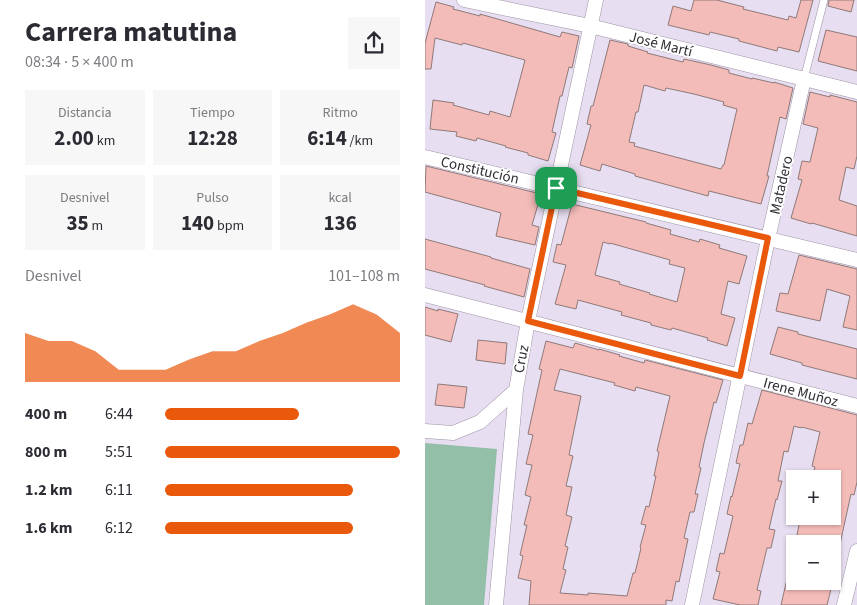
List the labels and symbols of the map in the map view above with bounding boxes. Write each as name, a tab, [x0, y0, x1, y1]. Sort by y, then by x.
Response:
street label: José Martí	[627, 27, 696, 63]
street label: Constitución	[439, 151, 521, 190]
street label: Matadero	[765, 154, 798, 216]
pin	[535, 167, 577, 209]
street label: Cruz	[508, 343, 534, 375]
street label: Irene Muñoz	[761, 372, 841, 413]

